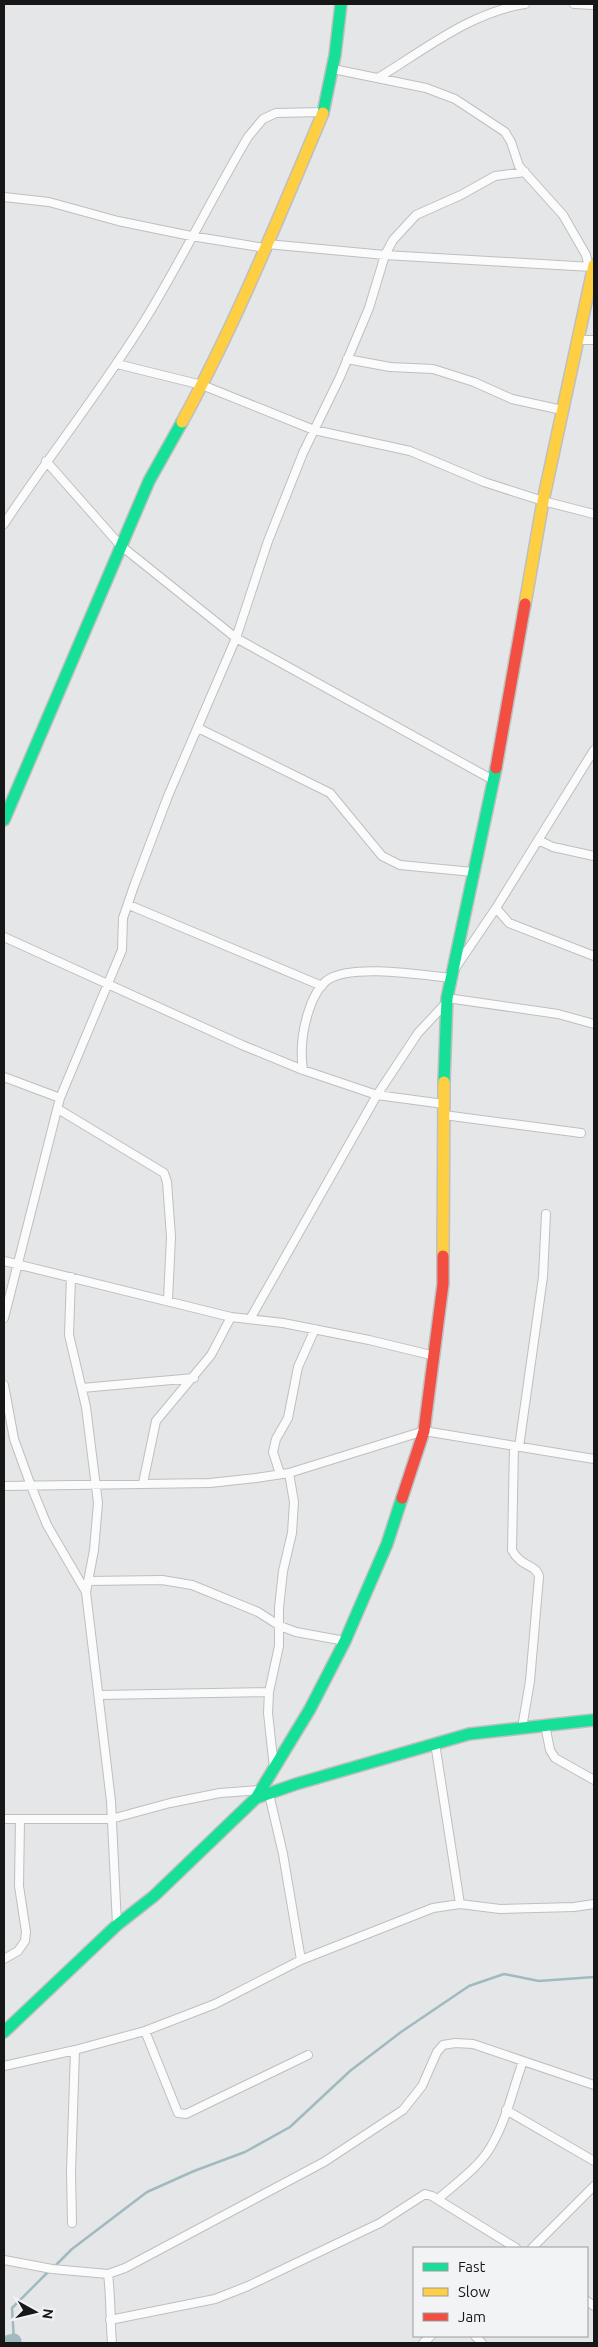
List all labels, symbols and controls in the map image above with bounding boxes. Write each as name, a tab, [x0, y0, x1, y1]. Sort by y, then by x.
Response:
legend	[413, 2247, 588, 2337]
text: Fast	[458, 2258, 486, 2275]
text: Slow	[458, 2283, 491, 2300]
north arrow	[10, 2287, 60, 2337]
text: N	[39, 2308, 57, 2320]
text: Jam	[458, 2308, 486, 2325]

